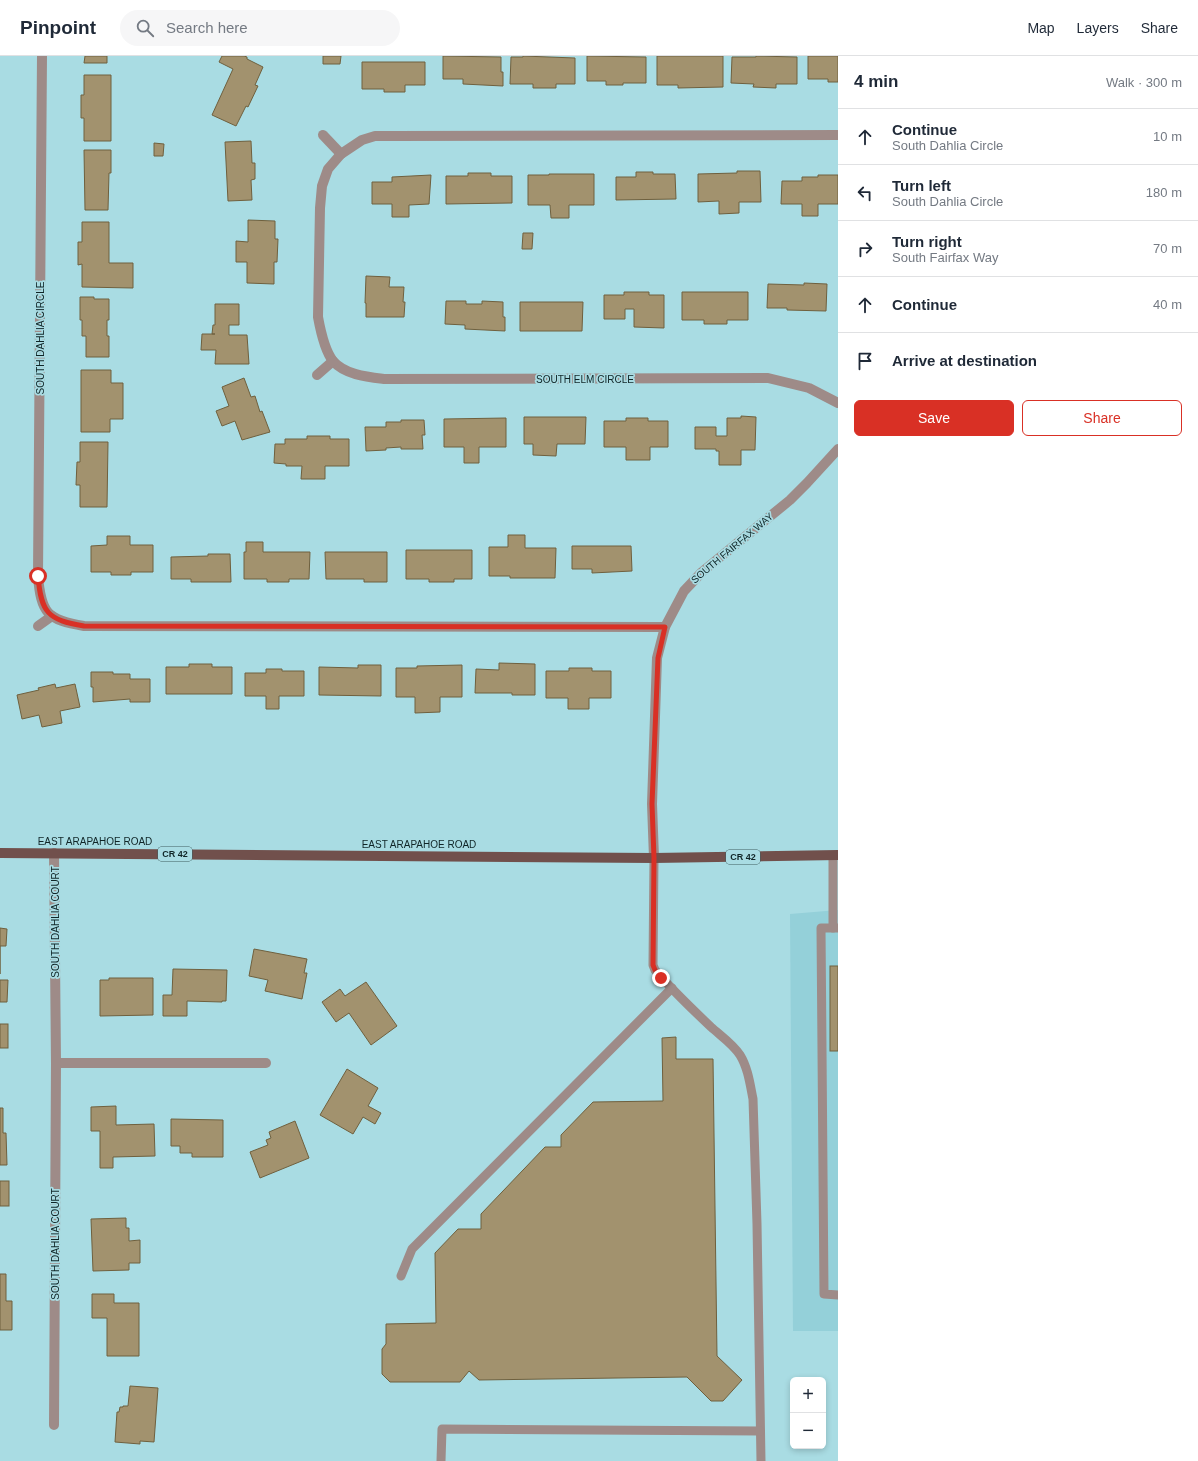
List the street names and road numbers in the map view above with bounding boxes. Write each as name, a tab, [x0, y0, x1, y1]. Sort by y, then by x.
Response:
street label: SOUTH DAHLIA CIRCLE	[35, 281, 46, 394]
street label: SOUTH ELM CIRCLE	[536, 374, 634, 385]
street label: SOUTH FAIRFAX WAY	[689, 510, 775, 585]
street label: EAST ARAPAHOE ROAD	[38, 836, 152, 847]
street label: EAST ARAPAHOE ROAD	[362, 839, 476, 850]
road number: CR 42	[158, 847, 192, 861]
road number: CR 42	[726, 850, 760, 864]
street label: SOUTH DAHLIA COURT	[50, 866, 61, 978]
street label: SOUTH DAHLIA COURT	[50, 1188, 61, 1300]

